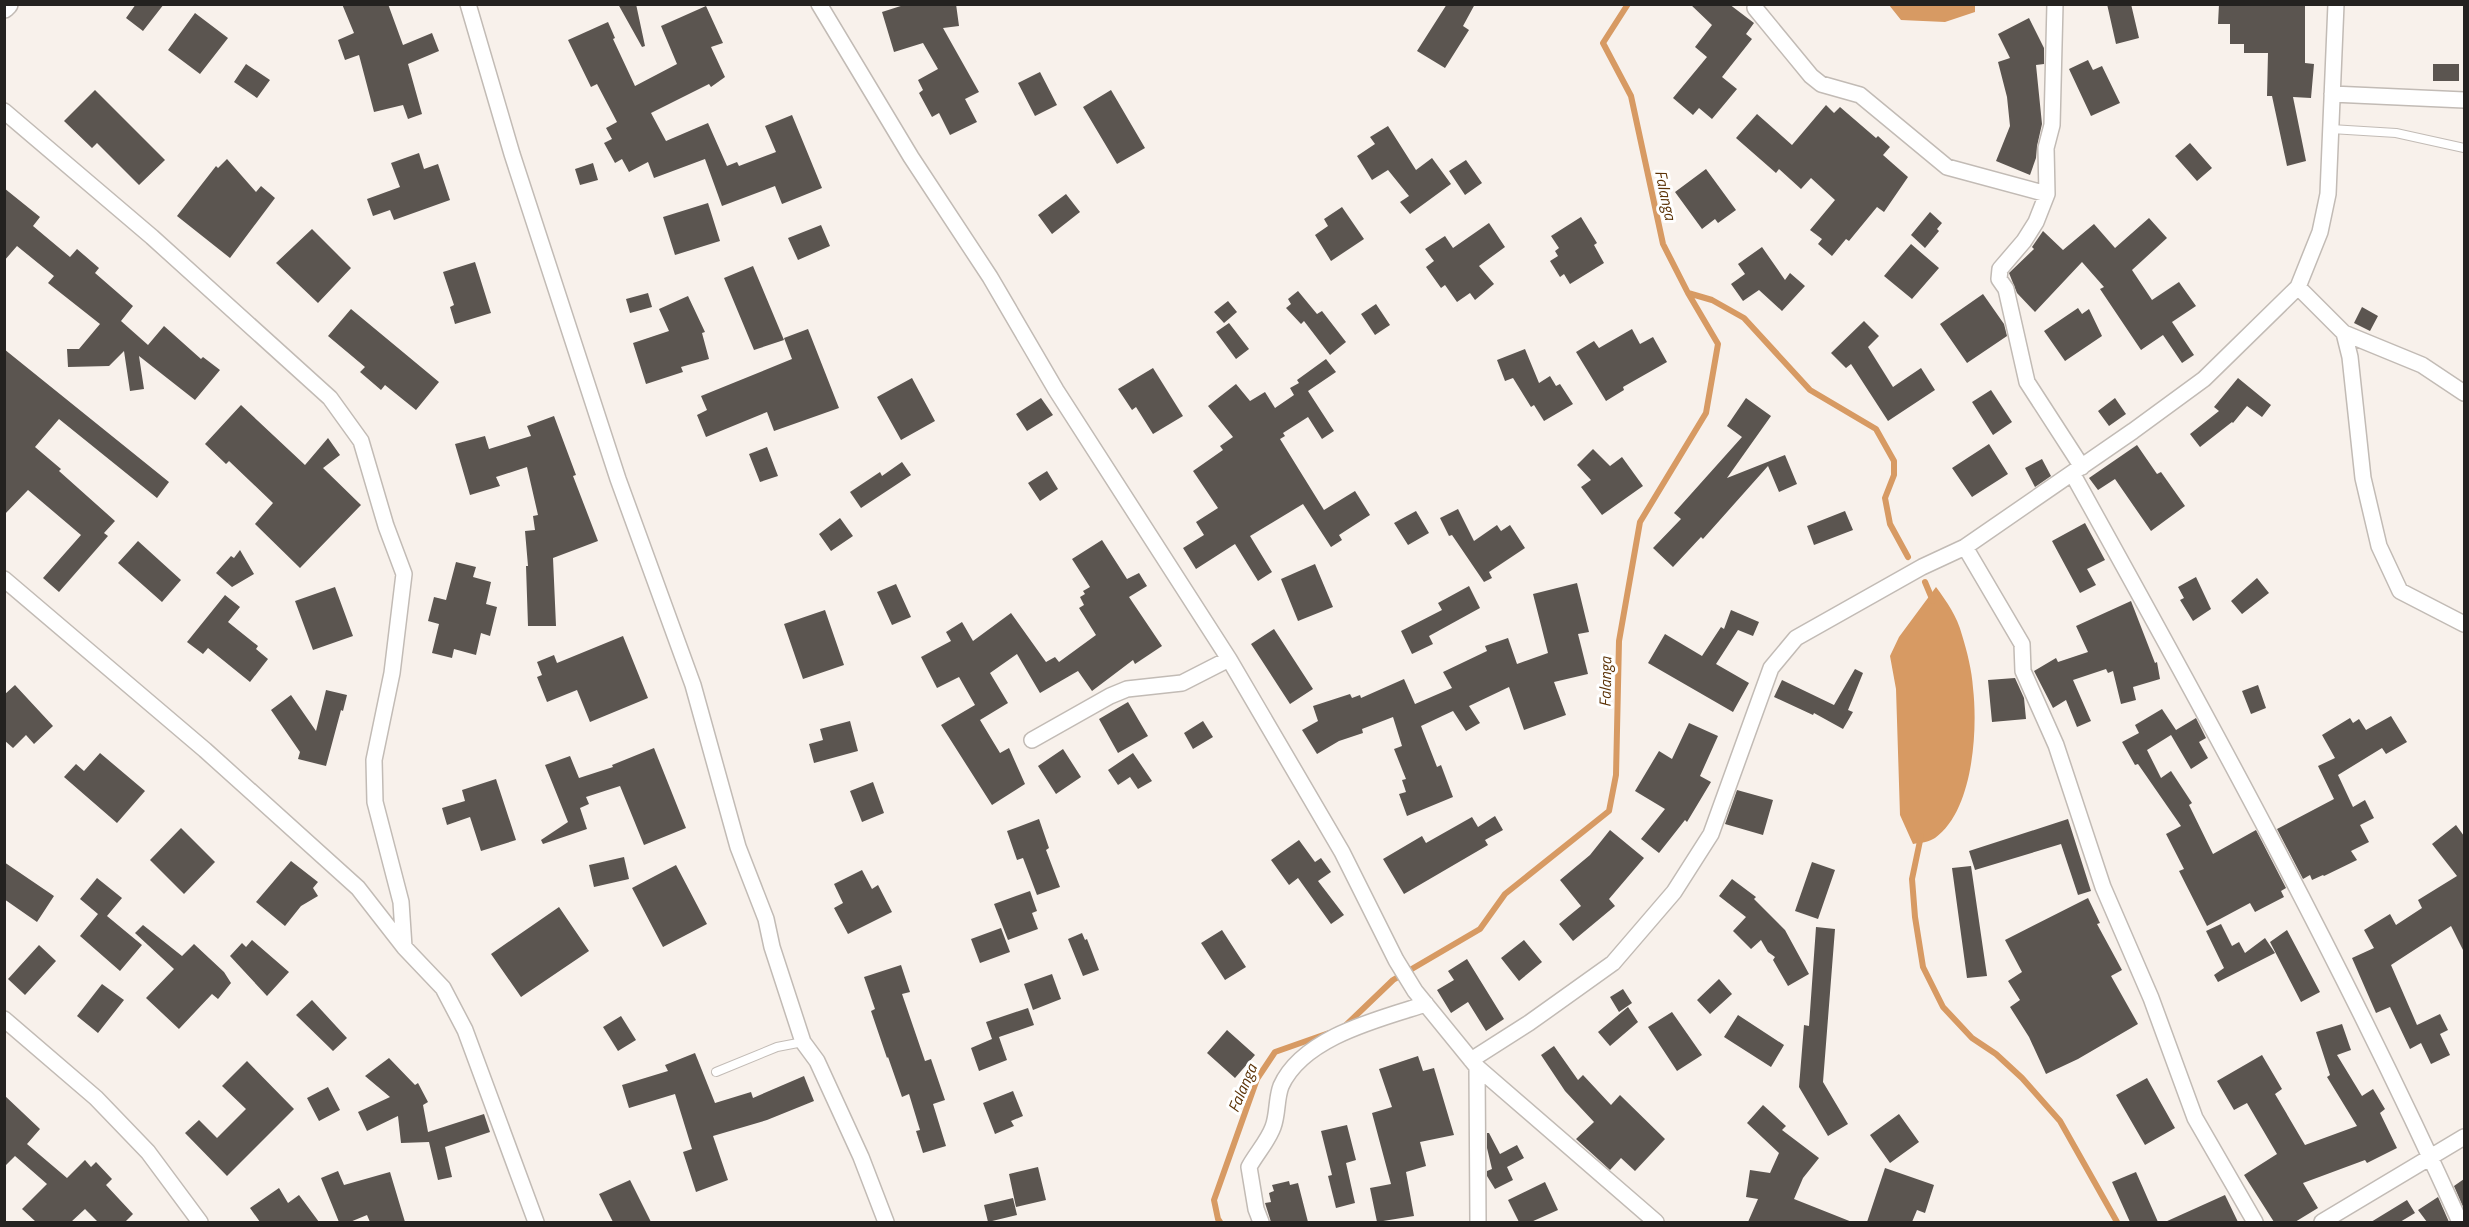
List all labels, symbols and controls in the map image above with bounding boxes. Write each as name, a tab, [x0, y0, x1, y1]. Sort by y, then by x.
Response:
water label: Falanga	[1649, 168, 1683, 223]
water label: Falanga	[1593, 656, 1617, 707]
water label: Falanga	[1221, 1059, 1263, 1116]

